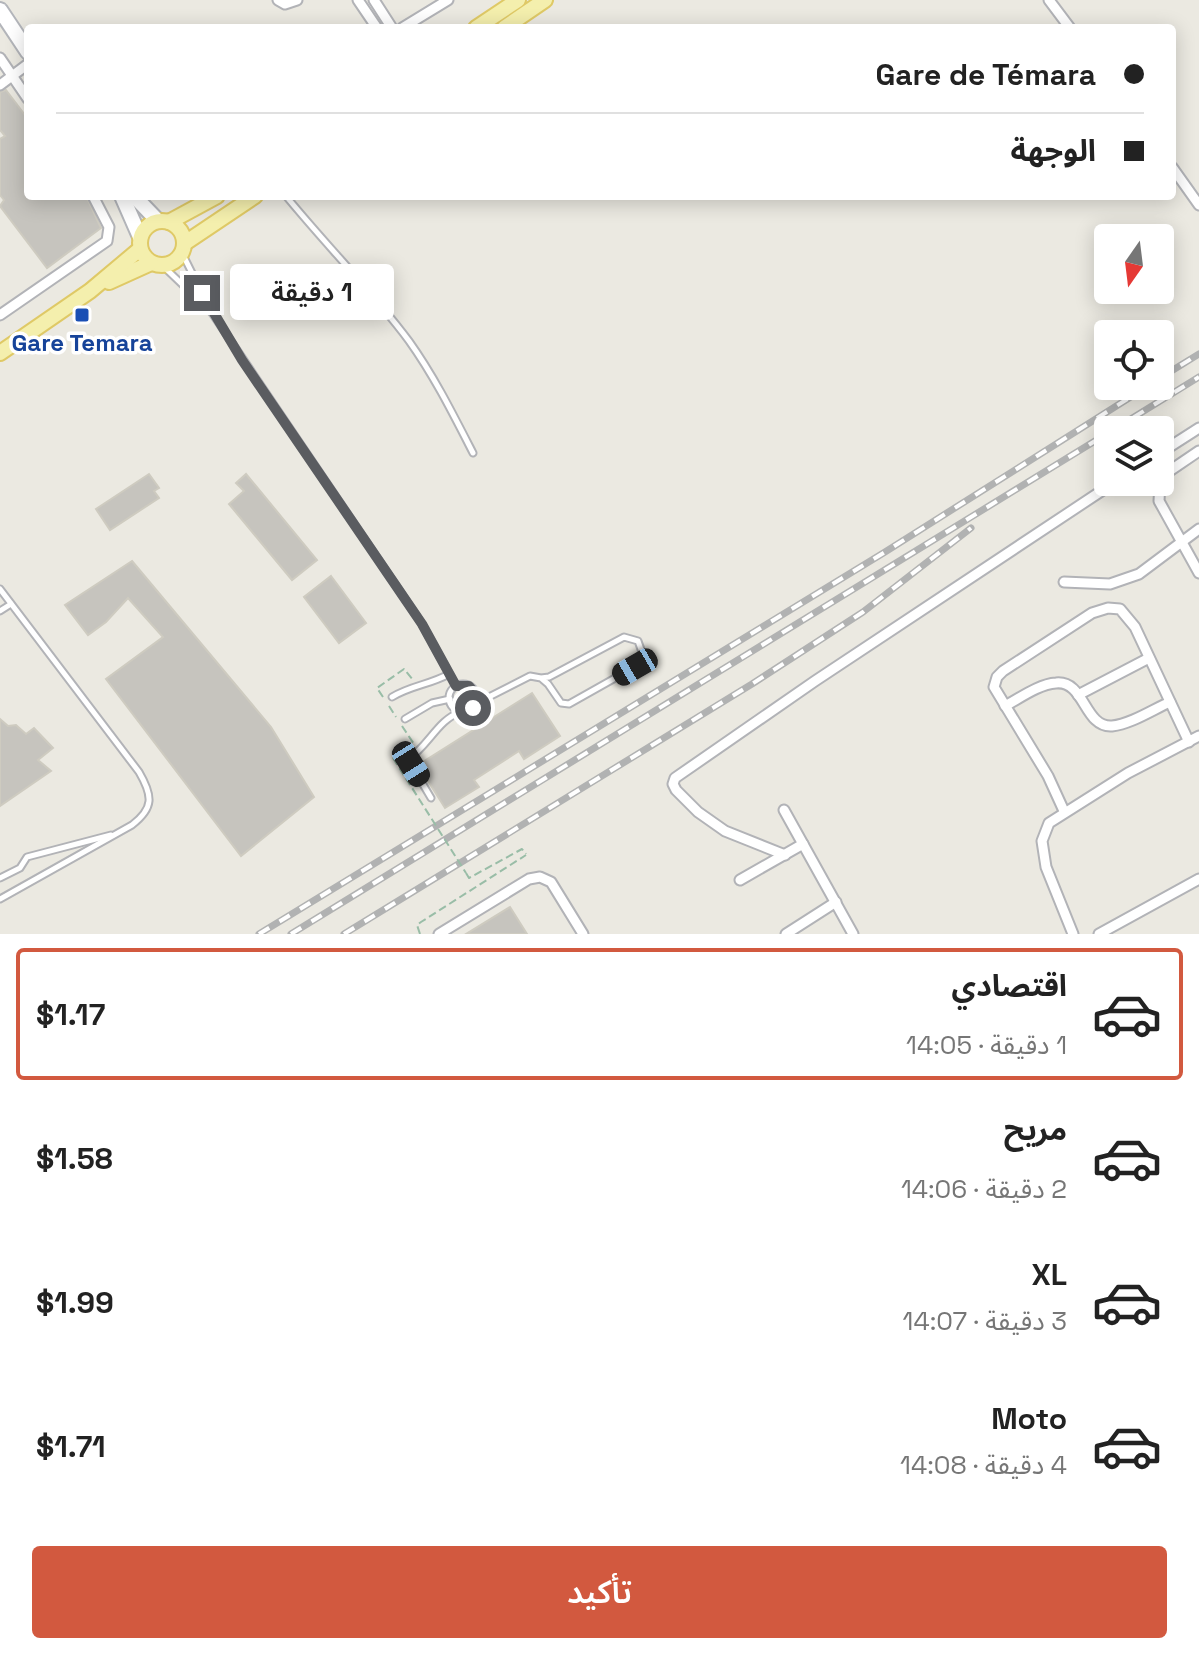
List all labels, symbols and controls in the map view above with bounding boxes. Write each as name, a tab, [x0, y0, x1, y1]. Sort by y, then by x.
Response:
text: Gare de Témara	[875, 55, 1096, 94]
text: الوجهة	[1011, 131, 1096, 170]
north arrow	[1094, 224, 1174, 304]
map controls	[1094, 224, 1174, 496]
callout: 1 دقيقة	[230, 265, 394, 321]
route end	[184, 275, 220, 311]
text: 1 دقيقة	[271, 275, 353, 309]
marker: Gare Temara	[73, 306, 91, 324]
button: locate	[1094, 320, 1174, 400]
place label: Gare Temara	[11, 327, 153, 358]
button: layers	[1094, 416, 1174, 496]
car	[608, 645, 662, 689]
route start	[455, 690, 491, 726]
car	[388, 737, 434, 791]
text: اقتصادي	[952, 966, 1067, 1005]
icon: car	[1091, 978, 1163, 1050]
text: $1.17	[36, 995, 105, 1034]
text: 1 دقيقة · 14:05	[906, 1028, 1067, 1062]
text: مريح	[1004, 1110, 1067, 1149]
icon: car	[1091, 1122, 1163, 1194]
text: $1.58	[36, 1139, 113, 1178]
text: 2 دقيقة · 14:06	[901, 1172, 1067, 1206]
text: XL	[1031, 1255, 1067, 1294]
icon: car	[1091, 1266, 1163, 1338]
text: $1.99	[36, 1283, 114, 1322]
text: 3 دقيقة · 14:07	[903, 1304, 1067, 1338]
text: Moto	[991, 1399, 1067, 1438]
icon: car	[1091, 1410, 1163, 1482]
text: $1.71	[36, 1427, 106, 1466]
text: 4 دقيقة · 14:08	[900, 1448, 1067, 1482]
button: تأكيد	[32, 1546, 1167, 1638]

